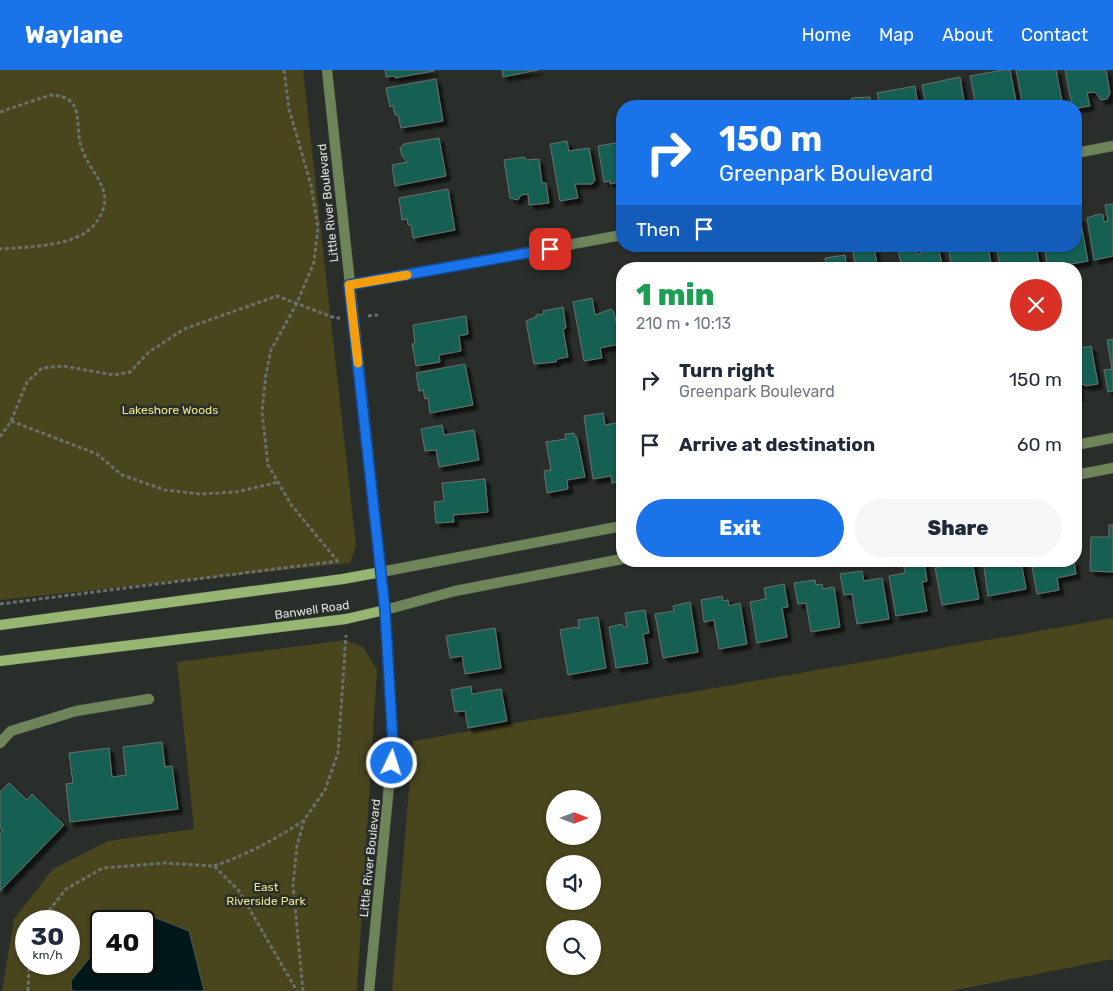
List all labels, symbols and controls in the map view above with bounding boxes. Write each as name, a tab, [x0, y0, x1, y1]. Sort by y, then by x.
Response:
text: Waylane	[25, 21, 123, 49]
text: Home	[802, 24, 851, 46]
text: Map	[879, 24, 914, 46]
text: About	[942, 24, 993, 46]
text: Contact	[1021, 24, 1088, 46]
text: 150 m	[719, 118, 822, 160]
icon: right	[636, 120, 701, 185]
street label: Little River Boulevard	[315, 143, 341, 263]
text: Greenpark Boulevard	[719, 160, 933, 187]
icon: arrive	[690, 215, 718, 243]
text: Then	[636, 218, 680, 241]
pin	[529, 228, 571, 270]
icon: arrive	[536, 235, 564, 263]
text: 1 min	[636, 277, 714, 313]
button: close	[1010, 279, 1062, 331]
text: 210 m · 10:13	[636, 314, 731, 333]
text: Turn right	[679, 359, 774, 382]
icon: right	[636, 366, 664, 394]
text: 150 m	[1009, 368, 1062, 391]
text: Greenpark Boulevard	[679, 382, 835, 401]
park label: Lakeshore Woods	[122, 403, 218, 417]
icon: arrive	[636, 431, 664, 459]
text: Arrive at destination	[679, 433, 875, 456]
text: 60 m	[1017, 433, 1062, 456]
button: Exit	[636, 499, 844, 557]
button: Share	[854, 499, 1062, 557]
street label: Banwell Road	[274, 598, 350, 622]
position arrow	[365, 736, 417, 788]
north arrow	[546, 790, 601, 845]
map controls	[546, 790, 601, 975]
street label: Little River Boulevard	[357, 798, 383, 918]
button: sound	[546, 855, 601, 910]
park label: East Riverside Park	[226, 880, 306, 908]
speed limit sign: 40	[90, 910, 155, 975]
button: search	[546, 920, 601, 975]
text: 30	[31, 922, 64, 951]
text: km/h	[33, 948, 62, 962]

